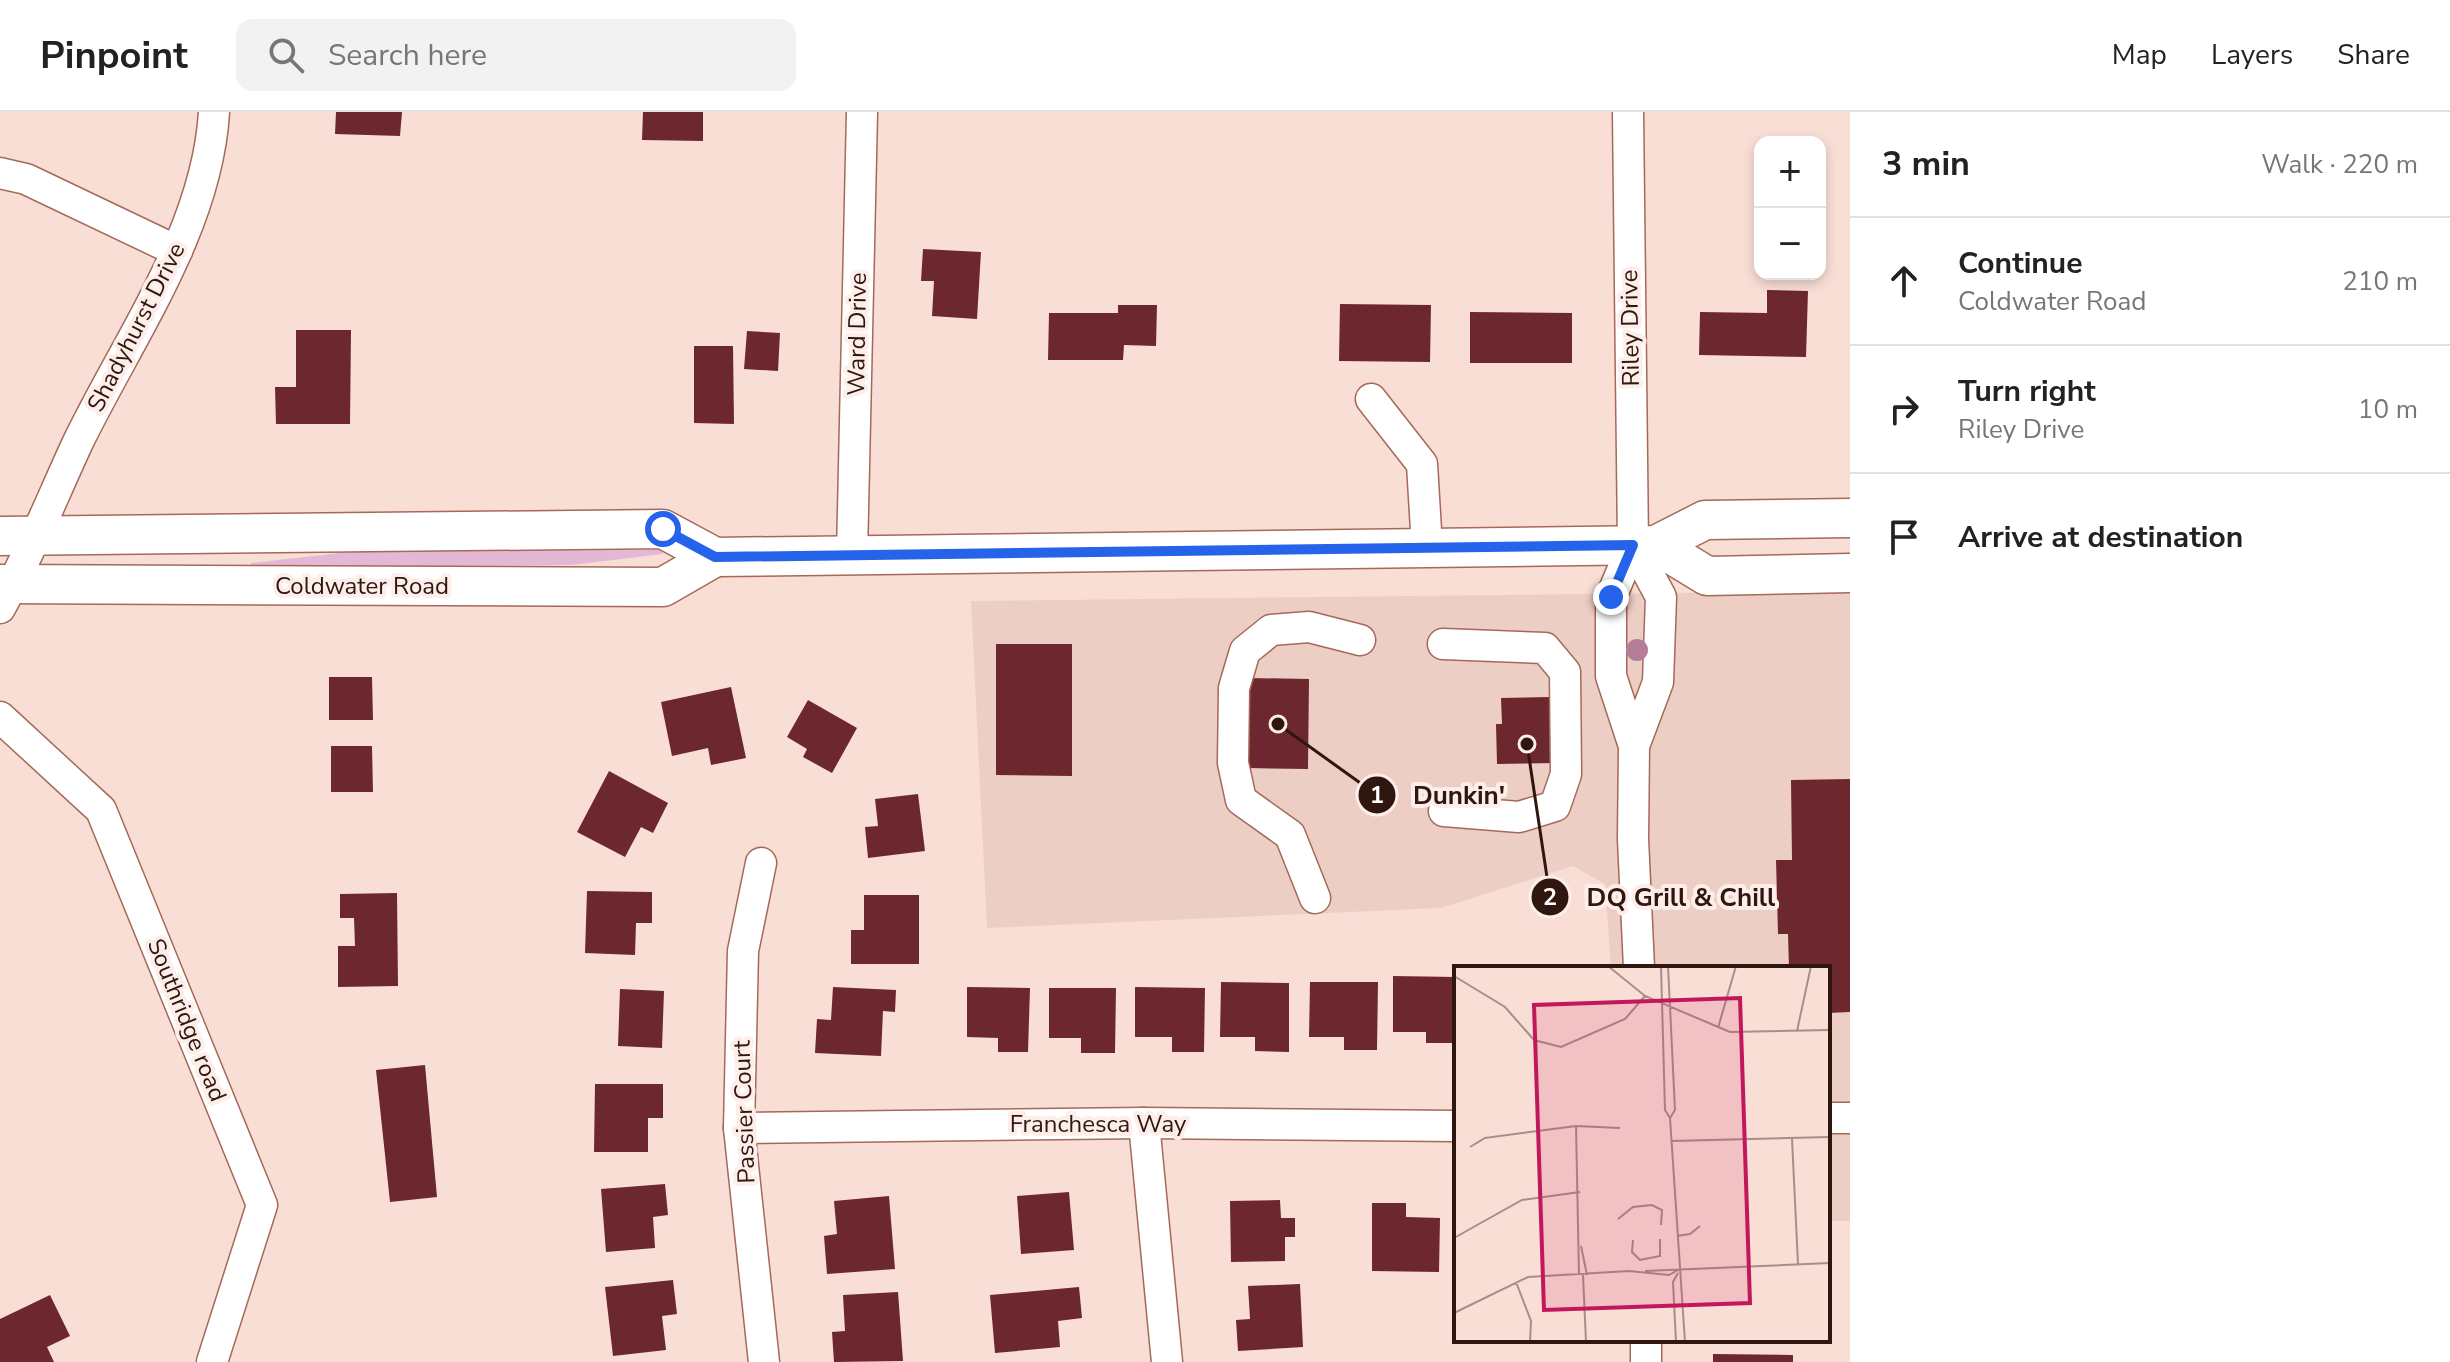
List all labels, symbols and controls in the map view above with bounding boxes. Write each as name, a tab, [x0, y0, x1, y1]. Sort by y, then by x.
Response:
search box	[236, 19, 796, 91]
text: Pinpoint	[40, 30, 188, 81]
icon: search	[264, 33, 308, 77]
text: Search here	[328, 35, 487, 76]
text: Map	[2112, 36, 2167, 74]
text: Layers	[2211, 36, 2293, 74]
text: Share	[2337, 36, 2410, 74]
map controls	[1754, 136, 1826, 280]
button: +	[1754, 136, 1826, 208]
text: 3 min	[1882, 141, 1970, 187]
text: Walk · 220 m	[2261, 147, 2418, 182]
button: −	[1754, 208, 1826, 280]
street label: Shadyhurst Drive	[80, 237, 192, 417]
text: Continue	[1958, 243, 2083, 284]
icon: ahead	[1882, 259, 1926, 303]
text: 210 m	[2342, 264, 2418, 299]
street label: Riley Drive	[1613, 269, 1647, 387]
street label: Ward Drive	[840, 272, 874, 396]
text: Coldwater Road	[1958, 284, 2146, 319]
text: Turn right	[1958, 371, 2096, 412]
icon: right	[1882, 387, 1926, 431]
text: 10 m	[2358, 392, 2418, 427]
text: Riley Drive	[1958, 412, 2084, 447]
route start	[645, 511, 681, 547]
icon: arrive	[1882, 515, 1926, 559]
text: Arrive at destination	[1958, 517, 2243, 558]
street label: Coldwater Road	[275, 570, 449, 602]
route end	[1593, 579, 1629, 615]
callout: Dunkin'	[1357, 770, 1521, 820]
text: Dunkin'	[1413, 778, 1505, 813]
text: 1	[1370, 779, 1384, 811]
callout: DQ Grill & Chill	[1530, 872, 1791, 922]
text: DQ Grill & Chill	[1587, 880, 1776, 915]
text: 2	[1543, 881, 1557, 913]
street label: Southridge road	[140, 934, 234, 1106]
inset map	[1454, 966, 1830, 1342]
street label: Passier Court	[725, 1039, 762, 1184]
street label: Franchesca Way	[1010, 1108, 1187, 1140]

